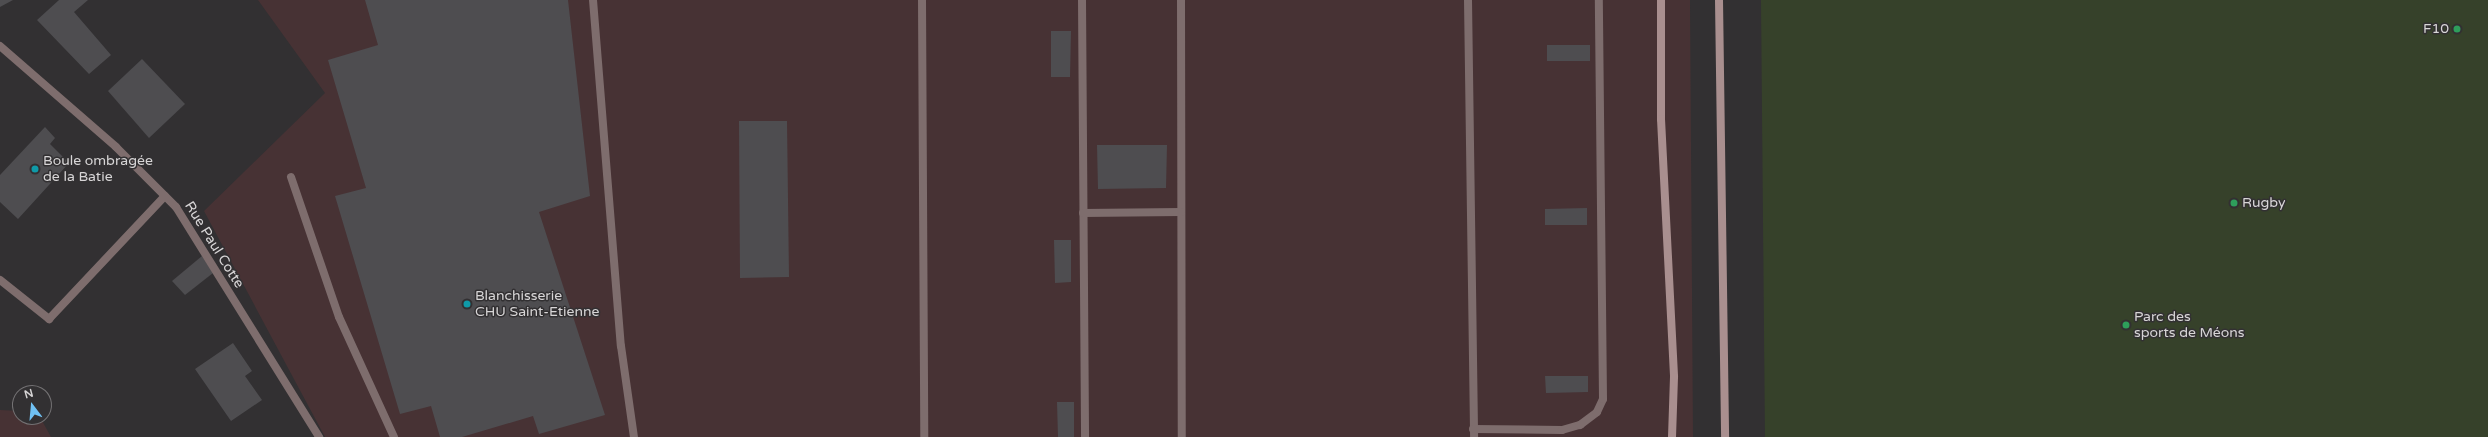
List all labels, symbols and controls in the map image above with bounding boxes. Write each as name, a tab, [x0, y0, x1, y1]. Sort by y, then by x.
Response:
place label: F10	[2423, 21, 2449, 37]
marker: F10	[2452, 24, 2462, 34]
place label: Boule ombragée de la Batie	[43, 153, 153, 186]
marker: Boule ombragée de la Batie	[30, 164, 40, 174]
place label: Rugby	[2242, 195, 2286, 211]
marker: Rugby	[2229, 198, 2239, 208]
street label: Rue Paul Cotte	[181, 199, 247, 291]
place label: Blanchisserie CHU Saint-Etienne	[475, 288, 599, 320]
marker: Blanchisserie CHU Saint-Etienne	[462, 299, 472, 309]
place label: Parc des sports de Méons	[2134, 309, 2245, 342]
marker: Parc des sports de Méons	[2121, 320, 2131, 330]
north arrow	[12, 385, 52, 425]
text: N	[23, 386, 35, 401]

